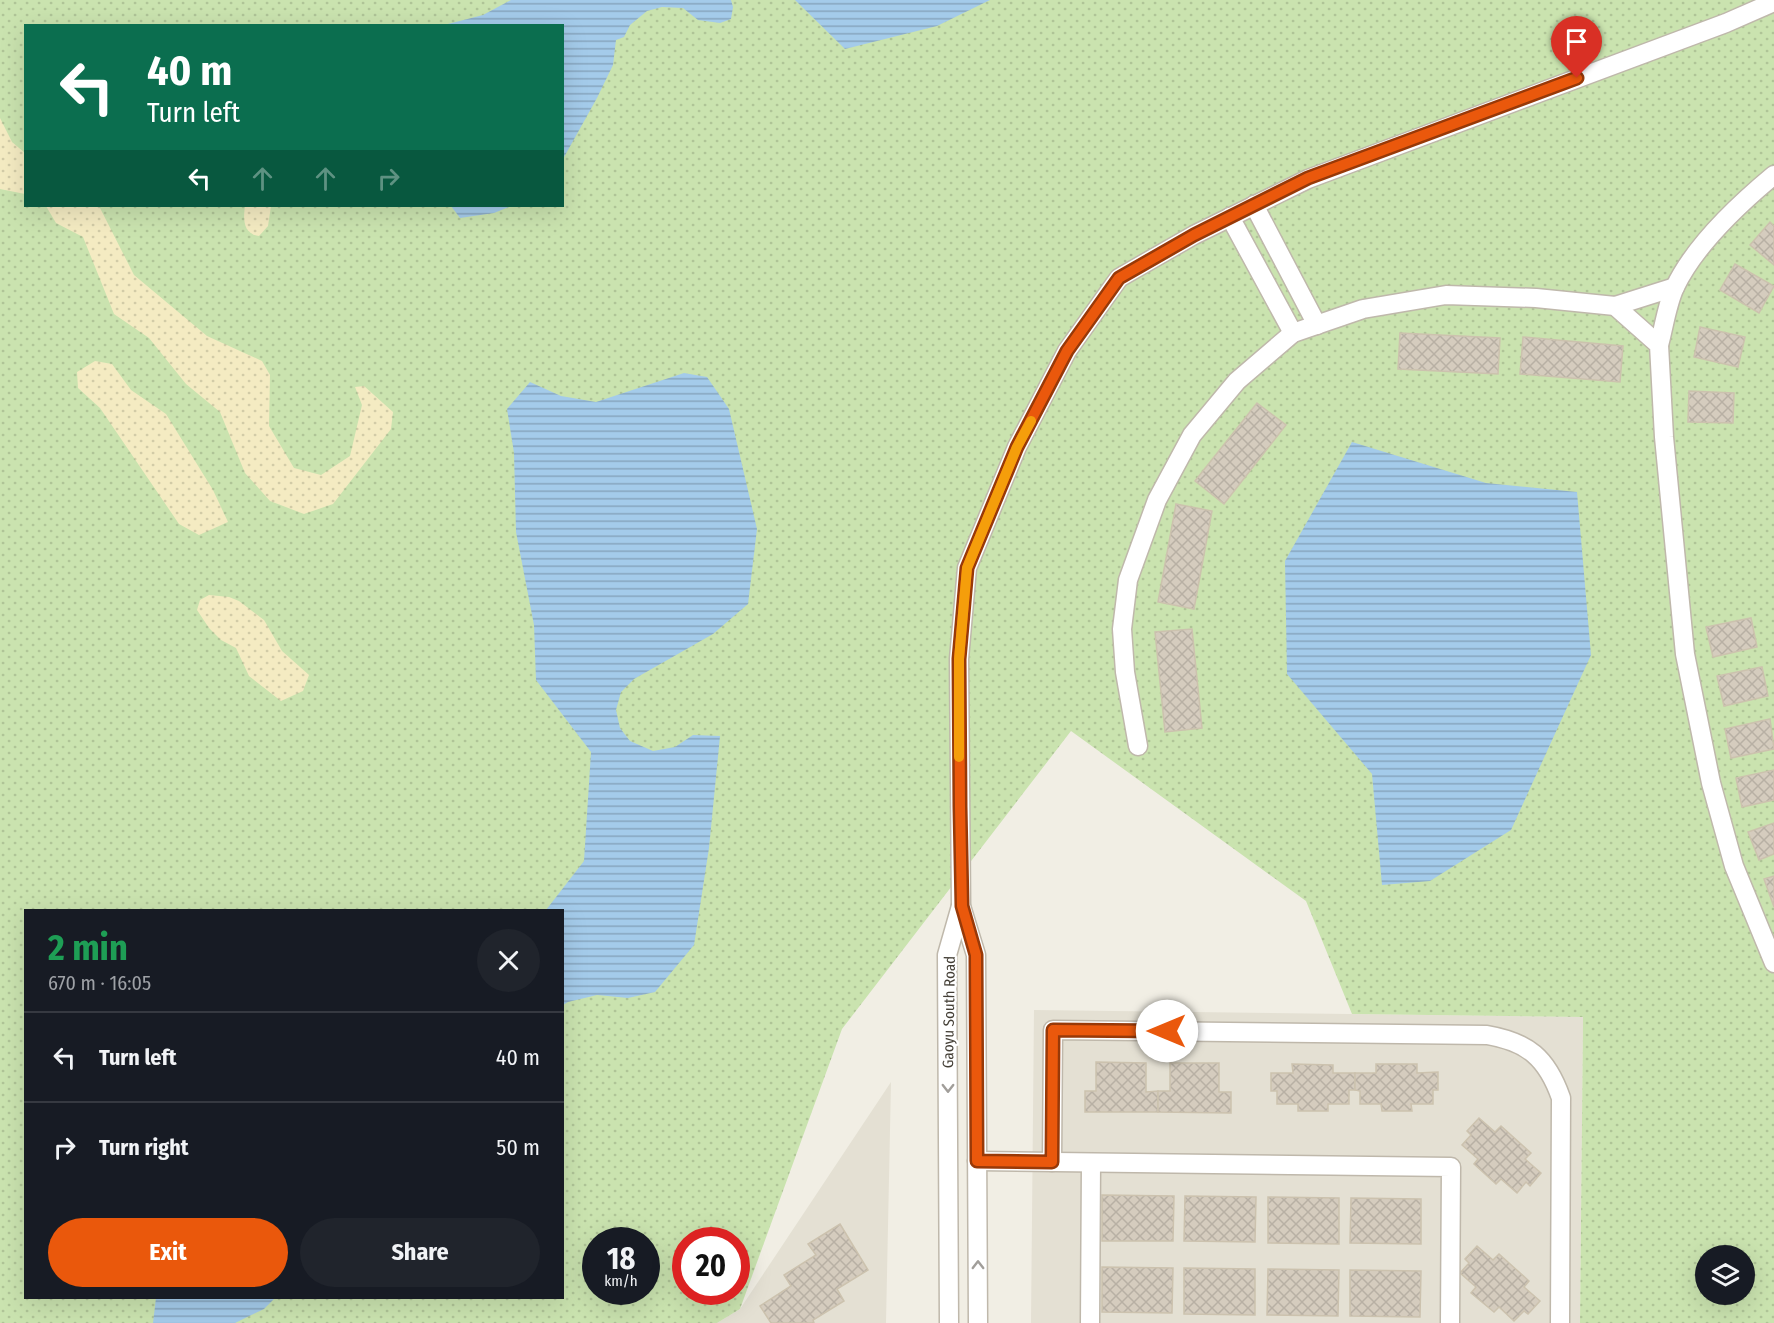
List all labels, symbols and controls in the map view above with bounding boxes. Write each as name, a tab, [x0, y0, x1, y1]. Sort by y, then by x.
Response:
pin	[1551, 16, 1602, 78]
icon: arrive	[1560, 25, 1593, 58]
text: 40 m	[147, 46, 232, 96]
icon: left	[48, 48, 126, 126]
text: Turn left	[147, 97, 240, 129]
icon: left	[183, 162, 216, 195]
icon: ahead	[246, 162, 279, 195]
icon: ahead	[309, 162, 342, 195]
icon: right	[372, 162, 405, 195]
text: 2 min	[48, 926, 128, 970]
button: close	[477, 929, 540, 992]
street label: Gaoyu South Road	[939, 956, 959, 1068]
text: 670 m · 16:05	[48, 971, 151, 995]
position arrow	[1135, 999, 1199, 1063]
icon: left	[48, 1041, 81, 1074]
text: Turn left	[99, 1044, 177, 1071]
text: 40 m	[496, 1044, 540, 1071]
one-way arrow	[942, 1084, 954, 1093]
icon: right	[48, 1131, 81, 1164]
text: Turn right	[99, 1134, 188, 1161]
text: 50 m	[496, 1134, 540, 1161]
button: Exit	[48, 1218, 288, 1287]
button: Share	[300, 1218, 540, 1287]
speed limit sign: 20	[672, 1227, 750, 1305]
text: 18	[607, 1241, 635, 1277]
map controls	[1695, 1245, 1755, 1305]
button: layers	[1695, 1245, 1755, 1305]
one-way arrow	[972, 1260, 984, 1269]
text: km/h	[604, 1272, 638, 1290]

